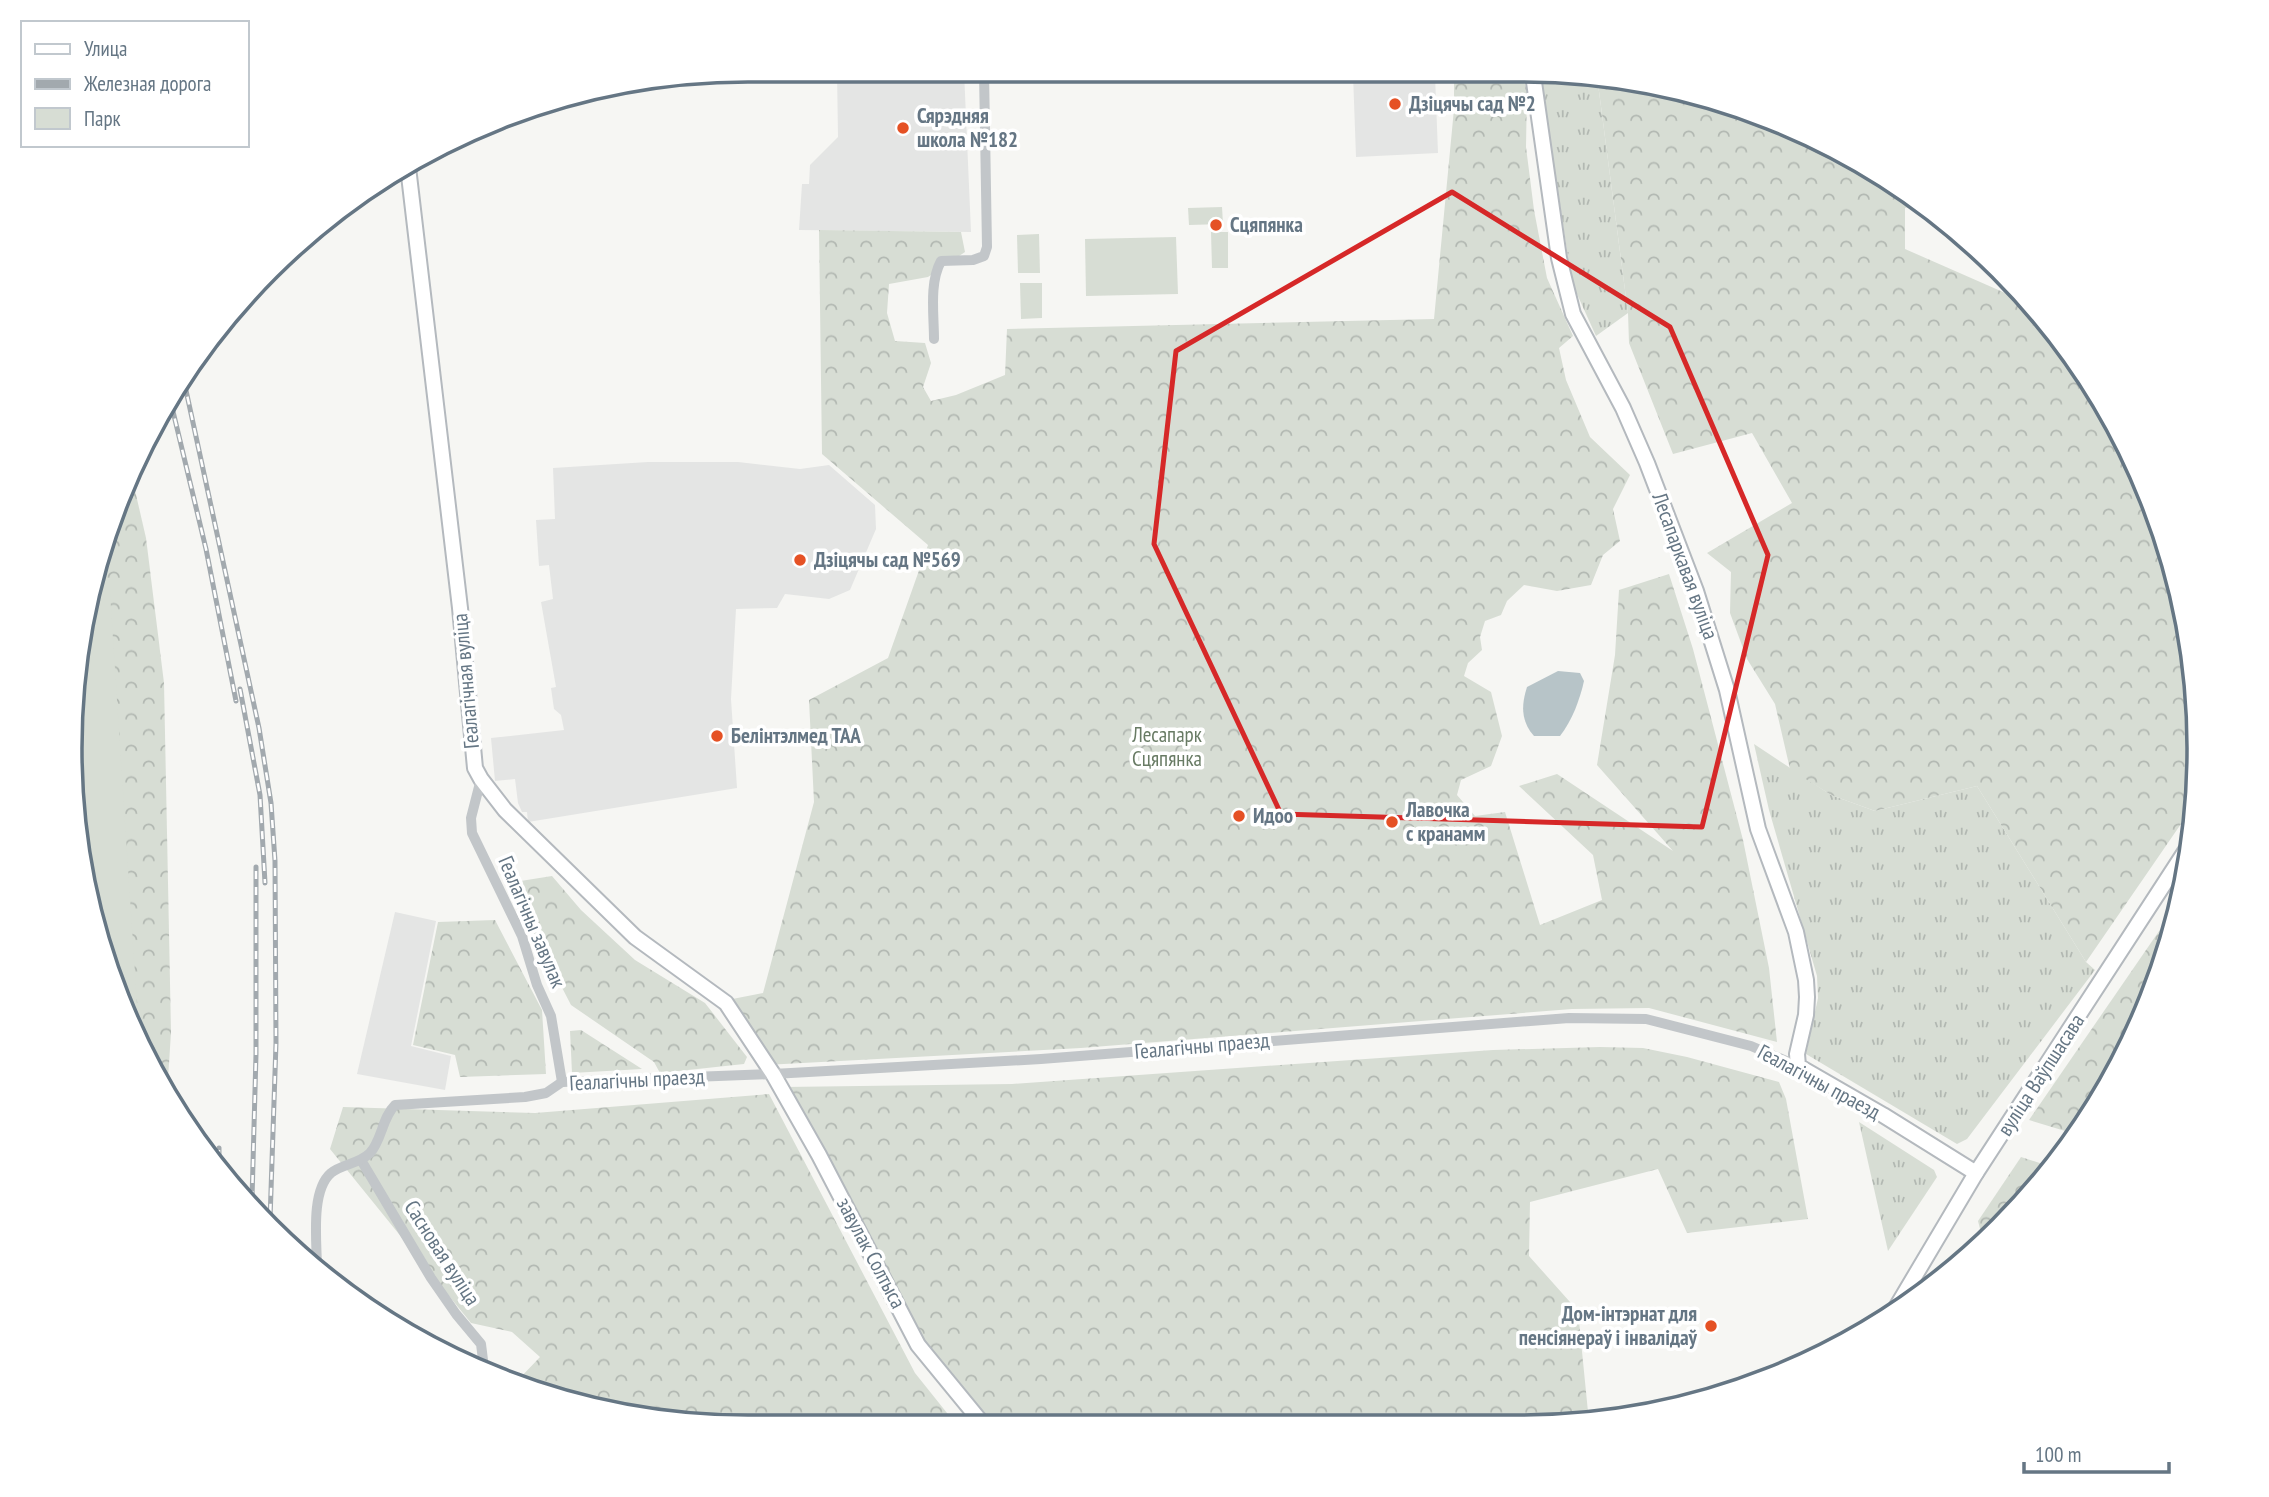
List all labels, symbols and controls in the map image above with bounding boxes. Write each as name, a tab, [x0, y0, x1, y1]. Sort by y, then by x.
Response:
legend	[21, 21, 248, 147]
text: Улица	[84, 35, 127, 62]
text: Железная дорога	[83, 70, 211, 97]
place label: Дзіцячы сад №2	[1409, 90, 1536, 117]
marker: Дзіцячы сад №2	[1387, 96, 1403, 112]
place label: Сярэдняя школа №182	[917, 102, 1018, 153]
text: Парк	[84, 105, 121, 132]
marker: Сярэдняя школа №182	[895, 120, 911, 136]
place label: Сцяпянка	[1230, 211, 1303, 238]
marker: Сцяпянка	[1208, 217, 1224, 233]
street label: Лесапаркавая вуліца	[1646, 488, 1725, 643]
place label: Дзіцячы сад №569	[814, 546, 961, 573]
marker: Дзіцячы сад №569	[792, 552, 808, 568]
street label: Геалагічная вуліца	[446, 612, 485, 750]
park label: Лесапарк Сцяпянка	[1131, 721, 1202, 772]
place label: Белінтэлмед ТАА	[731, 722, 861, 749]
marker: Белінтэлмед ТАА	[709, 728, 725, 744]
place label: Лавочка с кранамм	[1405, 796, 1485, 847]
place label: Идоо	[1253, 802, 1293, 829]
marker: Идоо	[1231, 808, 1247, 824]
marker: Лавочка с кранамм	[1384, 814, 1400, 830]
street label: Геалагічны завулак	[493, 852, 572, 992]
street label: вуліца Ваўпшасава	[1991, 1009, 2090, 1141]
street label: Геалагічны праезд	[1133, 1026, 1271, 1065]
street label: Геалагічны праезд	[1753, 1038, 1885, 1125]
street label: Геалагічны праезд	[569, 1062, 705, 1097]
street label: завулак Солтыса	[831, 1193, 912, 1313]
street label: Сасновая вуліца	[398, 1195, 486, 1310]
place label: Дом-інтэрнат для пенсіянераў і інвалідаў	[1519, 1300, 1698, 1351]
marker: Дом-інтэрнат для пенсіянераў і інвалідаў	[1703, 1318, 1719, 1334]
scale bar	[2024, 1430, 2169, 1474]
text: 100 m	[2035, 1441, 2081, 1468]

